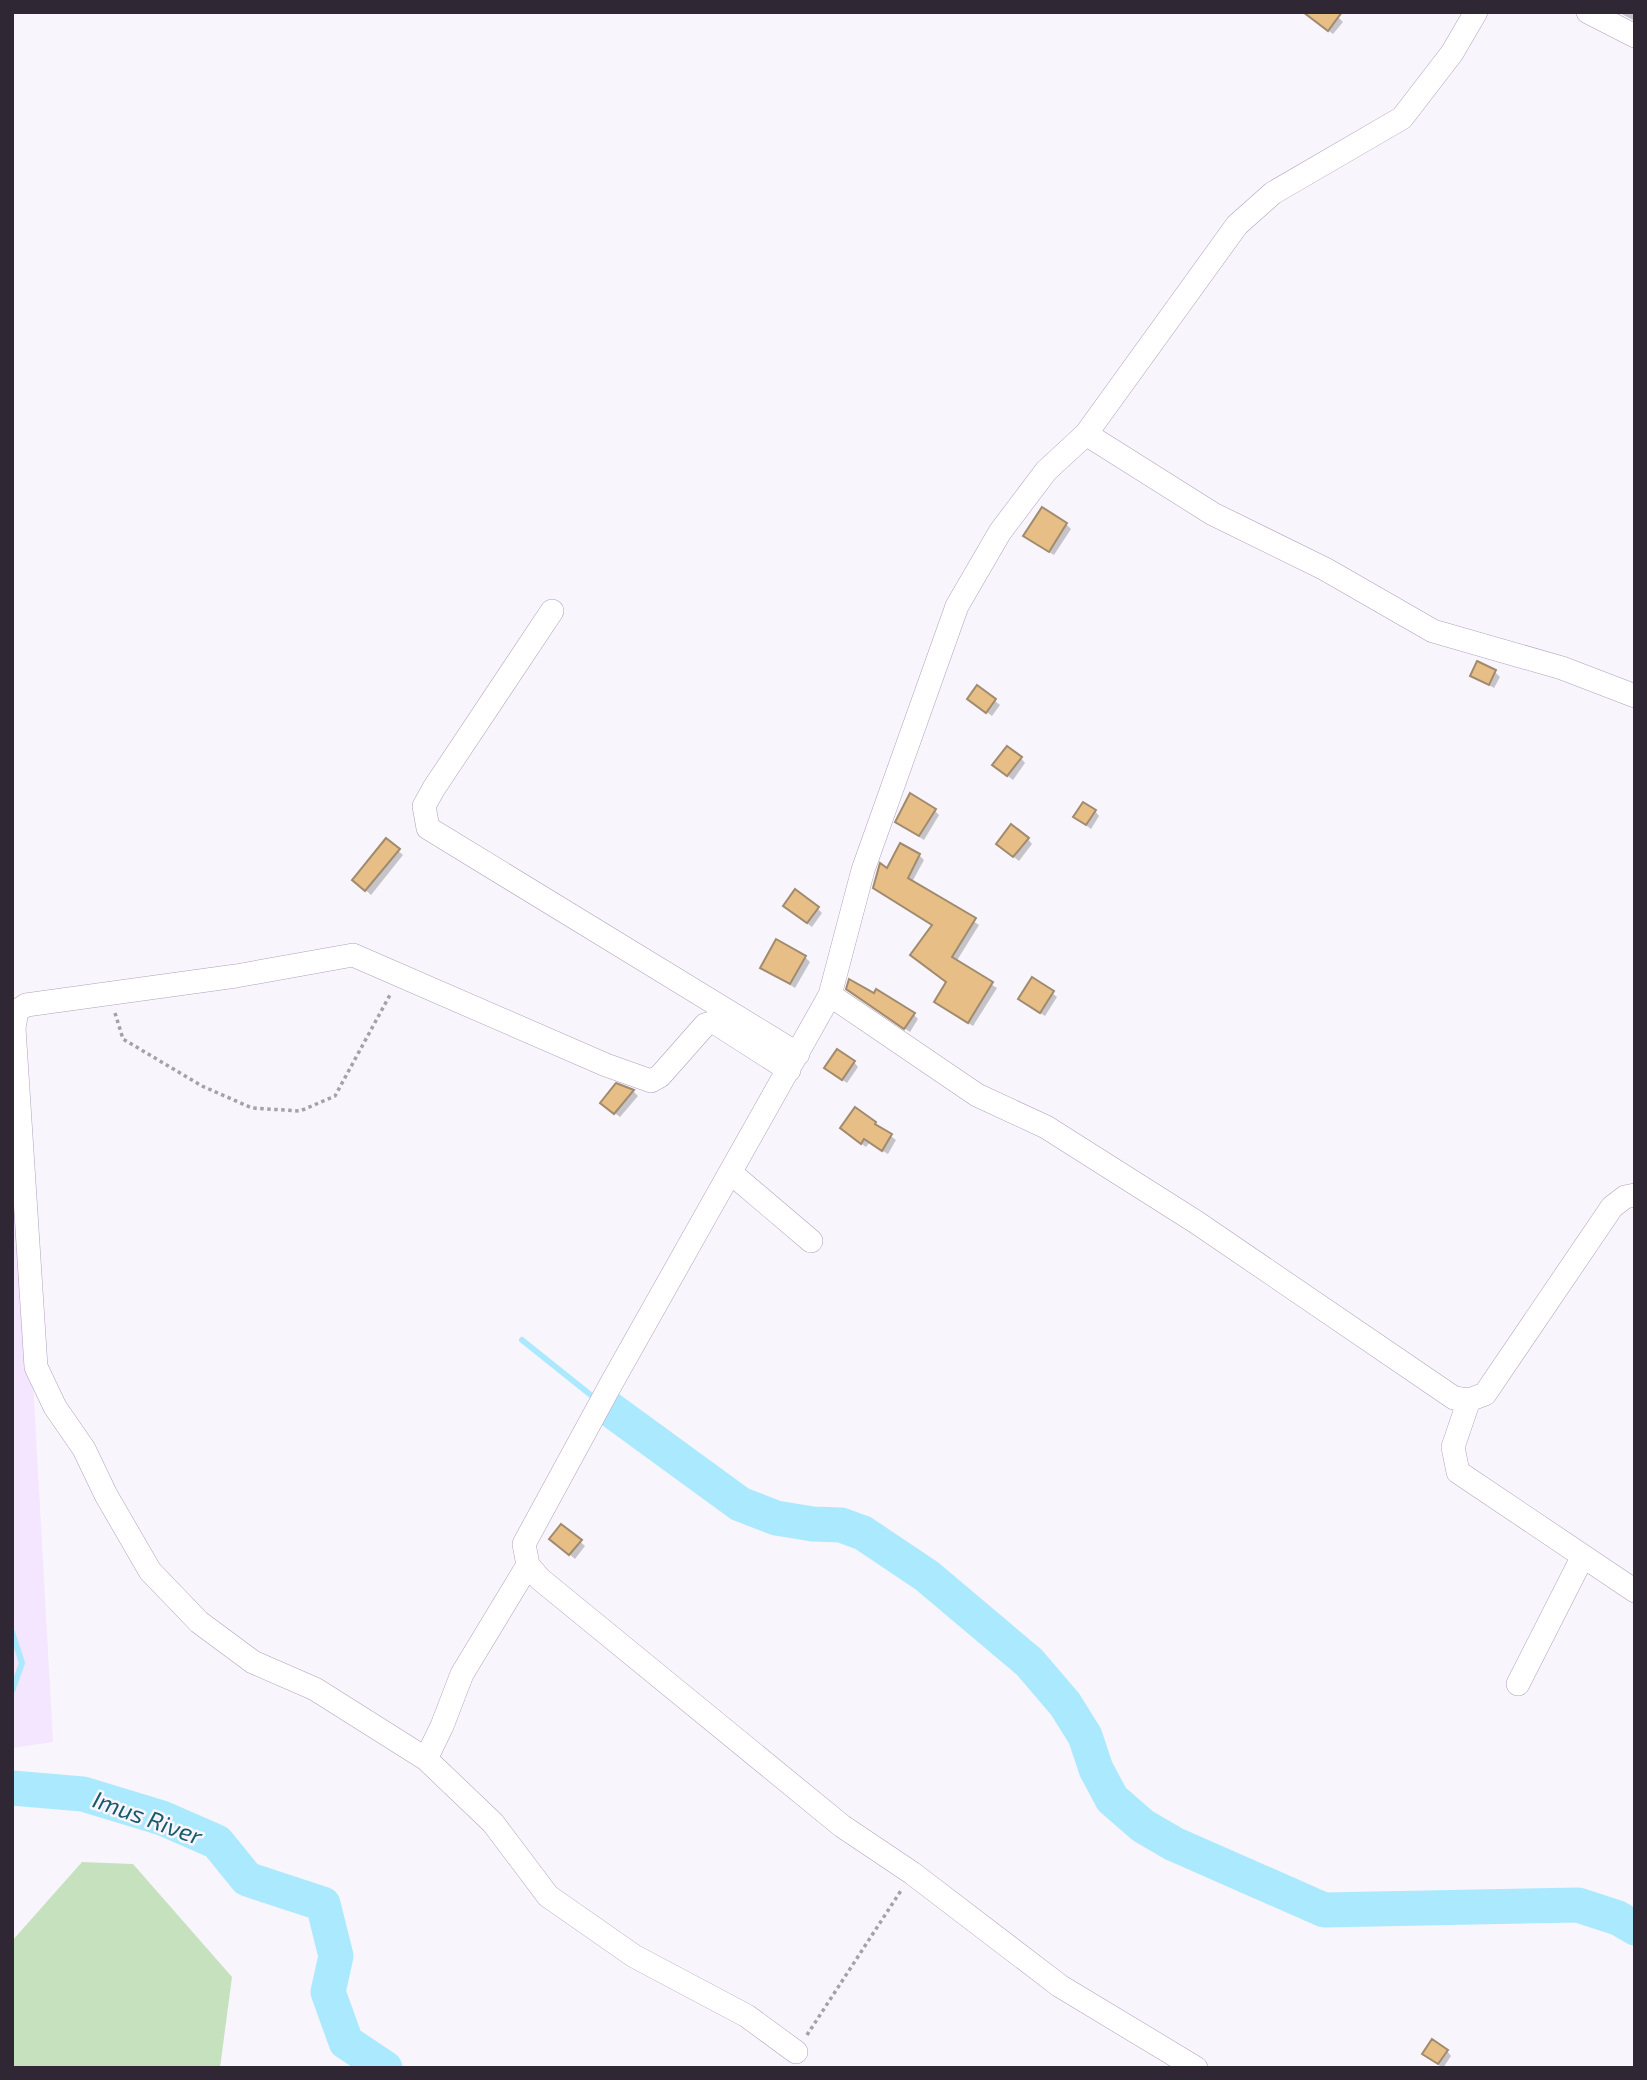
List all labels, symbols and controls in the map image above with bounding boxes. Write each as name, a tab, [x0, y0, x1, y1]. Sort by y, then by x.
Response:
water label: Imus River	[89, 1784, 207, 1850]

